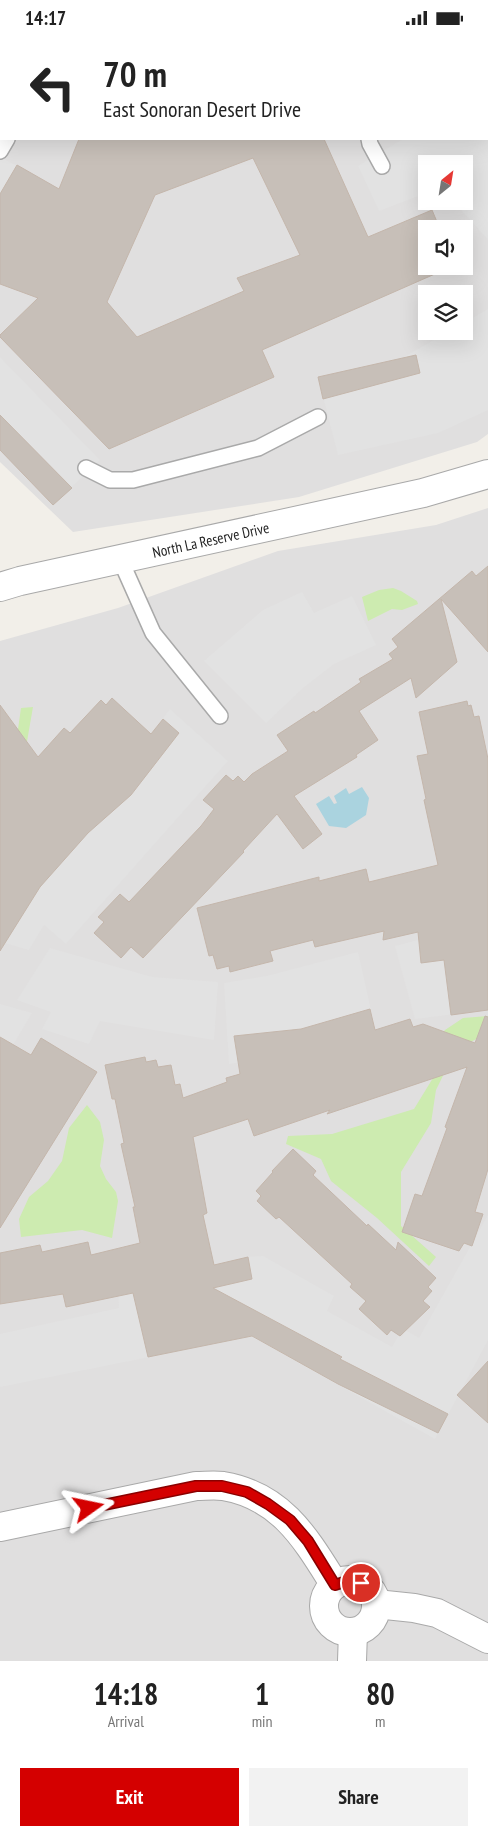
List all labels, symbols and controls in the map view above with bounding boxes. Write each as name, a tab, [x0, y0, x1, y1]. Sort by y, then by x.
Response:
text: 14:17	[25, 6, 66, 30]
text: 70 m	[103, 51, 167, 97]
icon: left	[20, 55, 85, 120]
text: East Sonoran Desert Drive	[103, 95, 301, 123]
north arrow	[418, 155, 472, 210]
map controls	[418, 155, 473, 340]
button: sound	[418, 220, 473, 275]
button: layers	[418, 285, 473, 340]
street label: North La Reserve Drive	[150, 517, 271, 561]
position arrow	[62, 1481, 114, 1533]
pin	[340, 1562, 382, 1604]
icon: arrive	[347, 1569, 375, 1597]
text: 14:18	[93, 1674, 158, 1713]
text: 1	[255, 1674, 269, 1713]
text: 80	[366, 1674, 395, 1713]
text: Arrival	[108, 1711, 144, 1731]
text: min	[252, 1711, 273, 1731]
text: m	[375, 1711, 385, 1731]
button: Exit	[20, 1768, 239, 1826]
button: Share	[249, 1768, 468, 1826]

